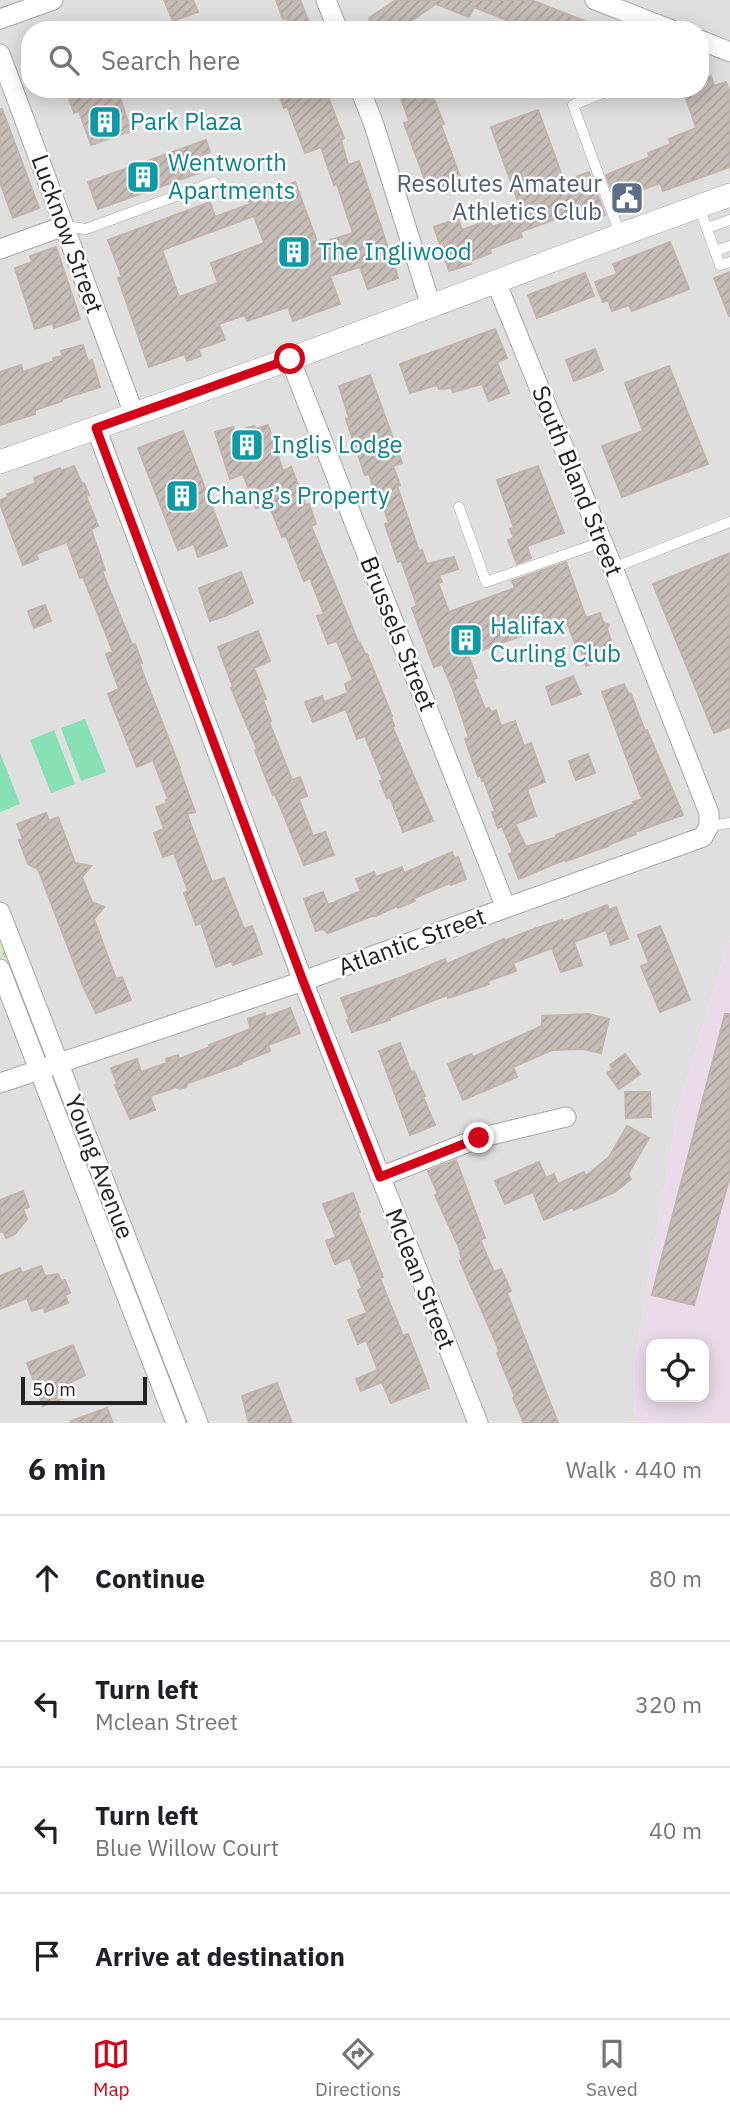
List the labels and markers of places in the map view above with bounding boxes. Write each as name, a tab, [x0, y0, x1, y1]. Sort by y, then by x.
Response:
building icon: Park Plaza	[86, 103, 124, 141]
place label: Park Plaza	[130, 105, 242, 137]
place label: Wentworth Apartments	[168, 146, 295, 206]
building icon: Wentworth Apartments	[124, 158, 162, 196]
place label: Resolutes Amateur Athletics Club	[397, 167, 602, 227]
public building icon: Resolutes Amateur Athletics Club	[608, 179, 646, 217]
building icon: The Ingliwood	[275, 233, 313, 271]
place label: The Ingliwood	[318, 235, 472, 267]
building icon: Inglis Lodge	[228, 426, 266, 464]
place label: Inglis Lodge	[272, 428, 403, 460]
building icon: Chang’s Property	[163, 477, 201, 515]
place label: Chang’s Property	[206, 479, 390, 511]
place label: Halifax Curling Club	[490, 609, 621, 669]
building icon: Halifax Curling Club	[447, 621, 485, 659]

